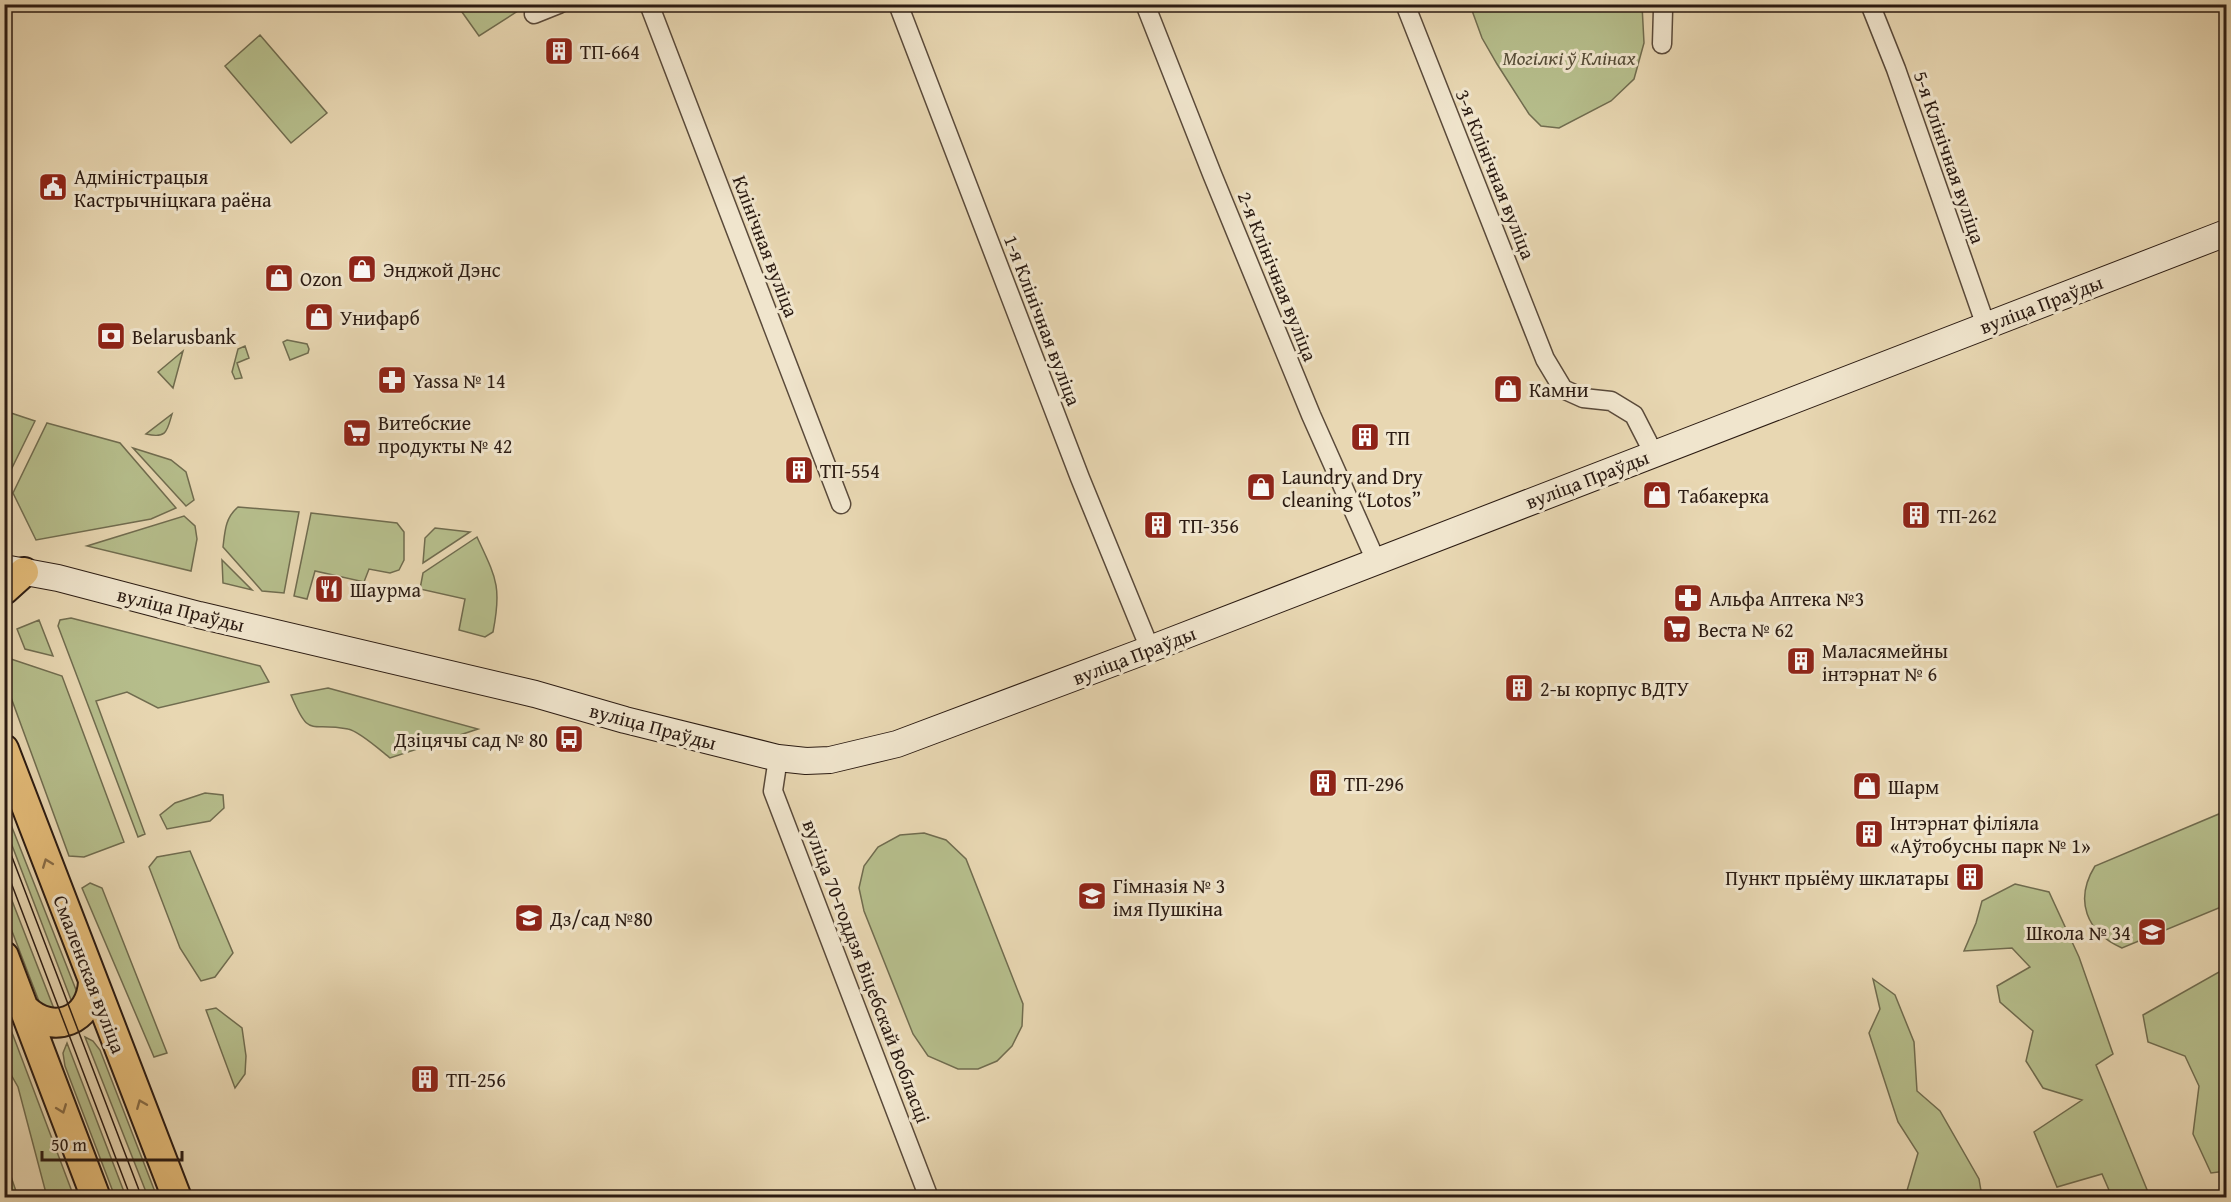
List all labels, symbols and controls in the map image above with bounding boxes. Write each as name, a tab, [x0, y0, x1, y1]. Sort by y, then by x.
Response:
building icon: ТП-664	[543, 35, 575, 67]
place label: ТП-664	[580, 37, 640, 66]
park label: Могілкі ў Клінах	[1503, 43, 1636, 72]
street label: 5-я Клінічная вуліца	[1907, 67, 1993, 248]
street label: 3-я Клінічная вуліца	[1449, 85, 1544, 264]
place label: Адміністрацыя Кастрычніцкага раёна	[74, 162, 272, 214]
public building icon: Адміністрацыя Кастрычніцкага раёна	[37, 171, 69, 203]
street label: Клінічная вуліца	[726, 171, 807, 322]
street label: 2-я Клінічная вуліца	[1231, 187, 1326, 366]
street label: 1-я Клінічная вуліца	[997, 230, 1089, 410]
shop icon: Энджой Дэнс	[346, 253, 378, 285]
place label: Энджой Дэнс	[383, 255, 501, 284]
shop icon: Ozon	[263, 262, 295, 294]
place label: Ozon	[300, 264, 342, 293]
street label: вуліца Праўды	[1975, 267, 2107, 341]
shop icon: Унифарб	[303, 301, 335, 333]
place label: Унифарб	[340, 303, 420, 332]
bank icon: Belarusbank	[95, 320, 127, 352]
place label: Belarusbank	[132, 322, 237, 351]
pharmacy icon: Yassa № 14	[376, 364, 408, 396]
place label: Yassa № 14	[413, 366, 506, 395]
shop icon: Камни	[1492, 373, 1524, 405]
place label: Камни	[1529, 375, 1589, 404]
place label: Витебские продукты № 42	[378, 408, 512, 460]
supermarket icon: Витебские продукты № 42	[341, 417, 373, 449]
building icon: ТП	[1349, 421, 1381, 453]
place label: ТП	[1386, 423, 1410, 452]
street label: вуліца Праўды	[1521, 442, 1653, 516]
building icon: ТП-554	[783, 454, 815, 486]
place label: ТП-554	[820, 456, 880, 485]
place label: Laundry and Dry cleaning “Lotos”	[1282, 462, 1423, 514]
shop icon: Laundry and Dry cleaning “Lotos”	[1245, 471, 1277, 503]
shop icon: Табакерка	[1641, 479, 1673, 511]
place label: Табакерка	[1678, 481, 1770, 510]
building icon: ТП-262	[1900, 499, 1932, 531]
place label: ТП-262	[1937, 501, 1997, 530]
building icon: ТП-356	[1142, 509, 1174, 541]
place label: ТП-356	[1179, 511, 1239, 540]
restaurant icon: Шаурма	[313, 573, 345, 605]
place label: Шаурма	[350, 575, 422, 604]
street label: вуліца Праўды	[114, 579, 248, 639]
pharmacy icon: Альфа Аптека №3	[1672, 582, 1704, 614]
place label: Альфа Аптека №3	[1709, 584, 1864, 613]
supermarket icon: Веста № 62	[1661, 613, 1693, 645]
place label: Веста № 62	[1698, 615, 1794, 644]
street label: вуліца Праўды	[1068, 618, 1200, 692]
place label: Маласямейны інтэрнат № 6	[1822, 636, 1948, 688]
building icon: Маласямейны інтэрнат № 6	[1785, 645, 1817, 677]
building icon: 2-ы корпус ВДТУ	[1503, 672, 1535, 704]
place label: 2-ы корпус ВДТУ	[1540, 674, 1689, 703]
street label: вуліца Праўды	[586, 695, 720, 757]
bus stop icon: Дзіцячы сад № 80	[553, 723, 585, 755]
place label: Дзіцячы сад № 80	[393, 725, 548, 754]
building icon: ТП-296	[1307, 767, 1339, 799]
place label: ТП-296	[1344, 769, 1404, 798]
shop icon: Шарм	[1851, 770, 1883, 802]
place label: Шарм	[1888, 772, 1939, 801]
place label: Інтэрнат філіяла «Аўтобусны парк № 1»	[1890, 808, 2091, 860]
street label: вуліца 70-годдзя Віцебскай Вобласці	[796, 815, 939, 1127]
building icon: Інтэрнат філіяла «Аўтобусны парк № 1»	[1853, 818, 1885, 850]
one-way arrow	[42, 858, 55, 869]
building icon: Пункт прыёму шклатары	[1954, 861, 1986, 893]
place label: Пункт прыёму шклатары	[1725, 863, 1949, 892]
place label: Гімназія № 3 імя Пушкіна	[1113, 871, 1225, 923]
school or university icon: Гімназія № 3 імя Пушкіна	[1076, 880, 1108, 912]
street label: Смаленская вуліца	[46, 891, 134, 1058]
school or university icon: Дз/сад №80	[513, 902, 545, 934]
place label: Дз/сад №80	[549, 904, 653, 933]
school or university icon: Школа № 34	[2136, 916, 2168, 948]
place label: Школа № 34	[2026, 918, 2131, 947]
building icon: ТП-256	[409, 1063, 441, 1095]
place label: ТП-256	[446, 1065, 506, 1094]
one-way arrow	[135, 1099, 148, 1110]
one-way arrow	[55, 1103, 67, 1114]
scale bar	[42, 1124, 182, 1162]
text: 50 m	[51, 1131, 87, 1158]

